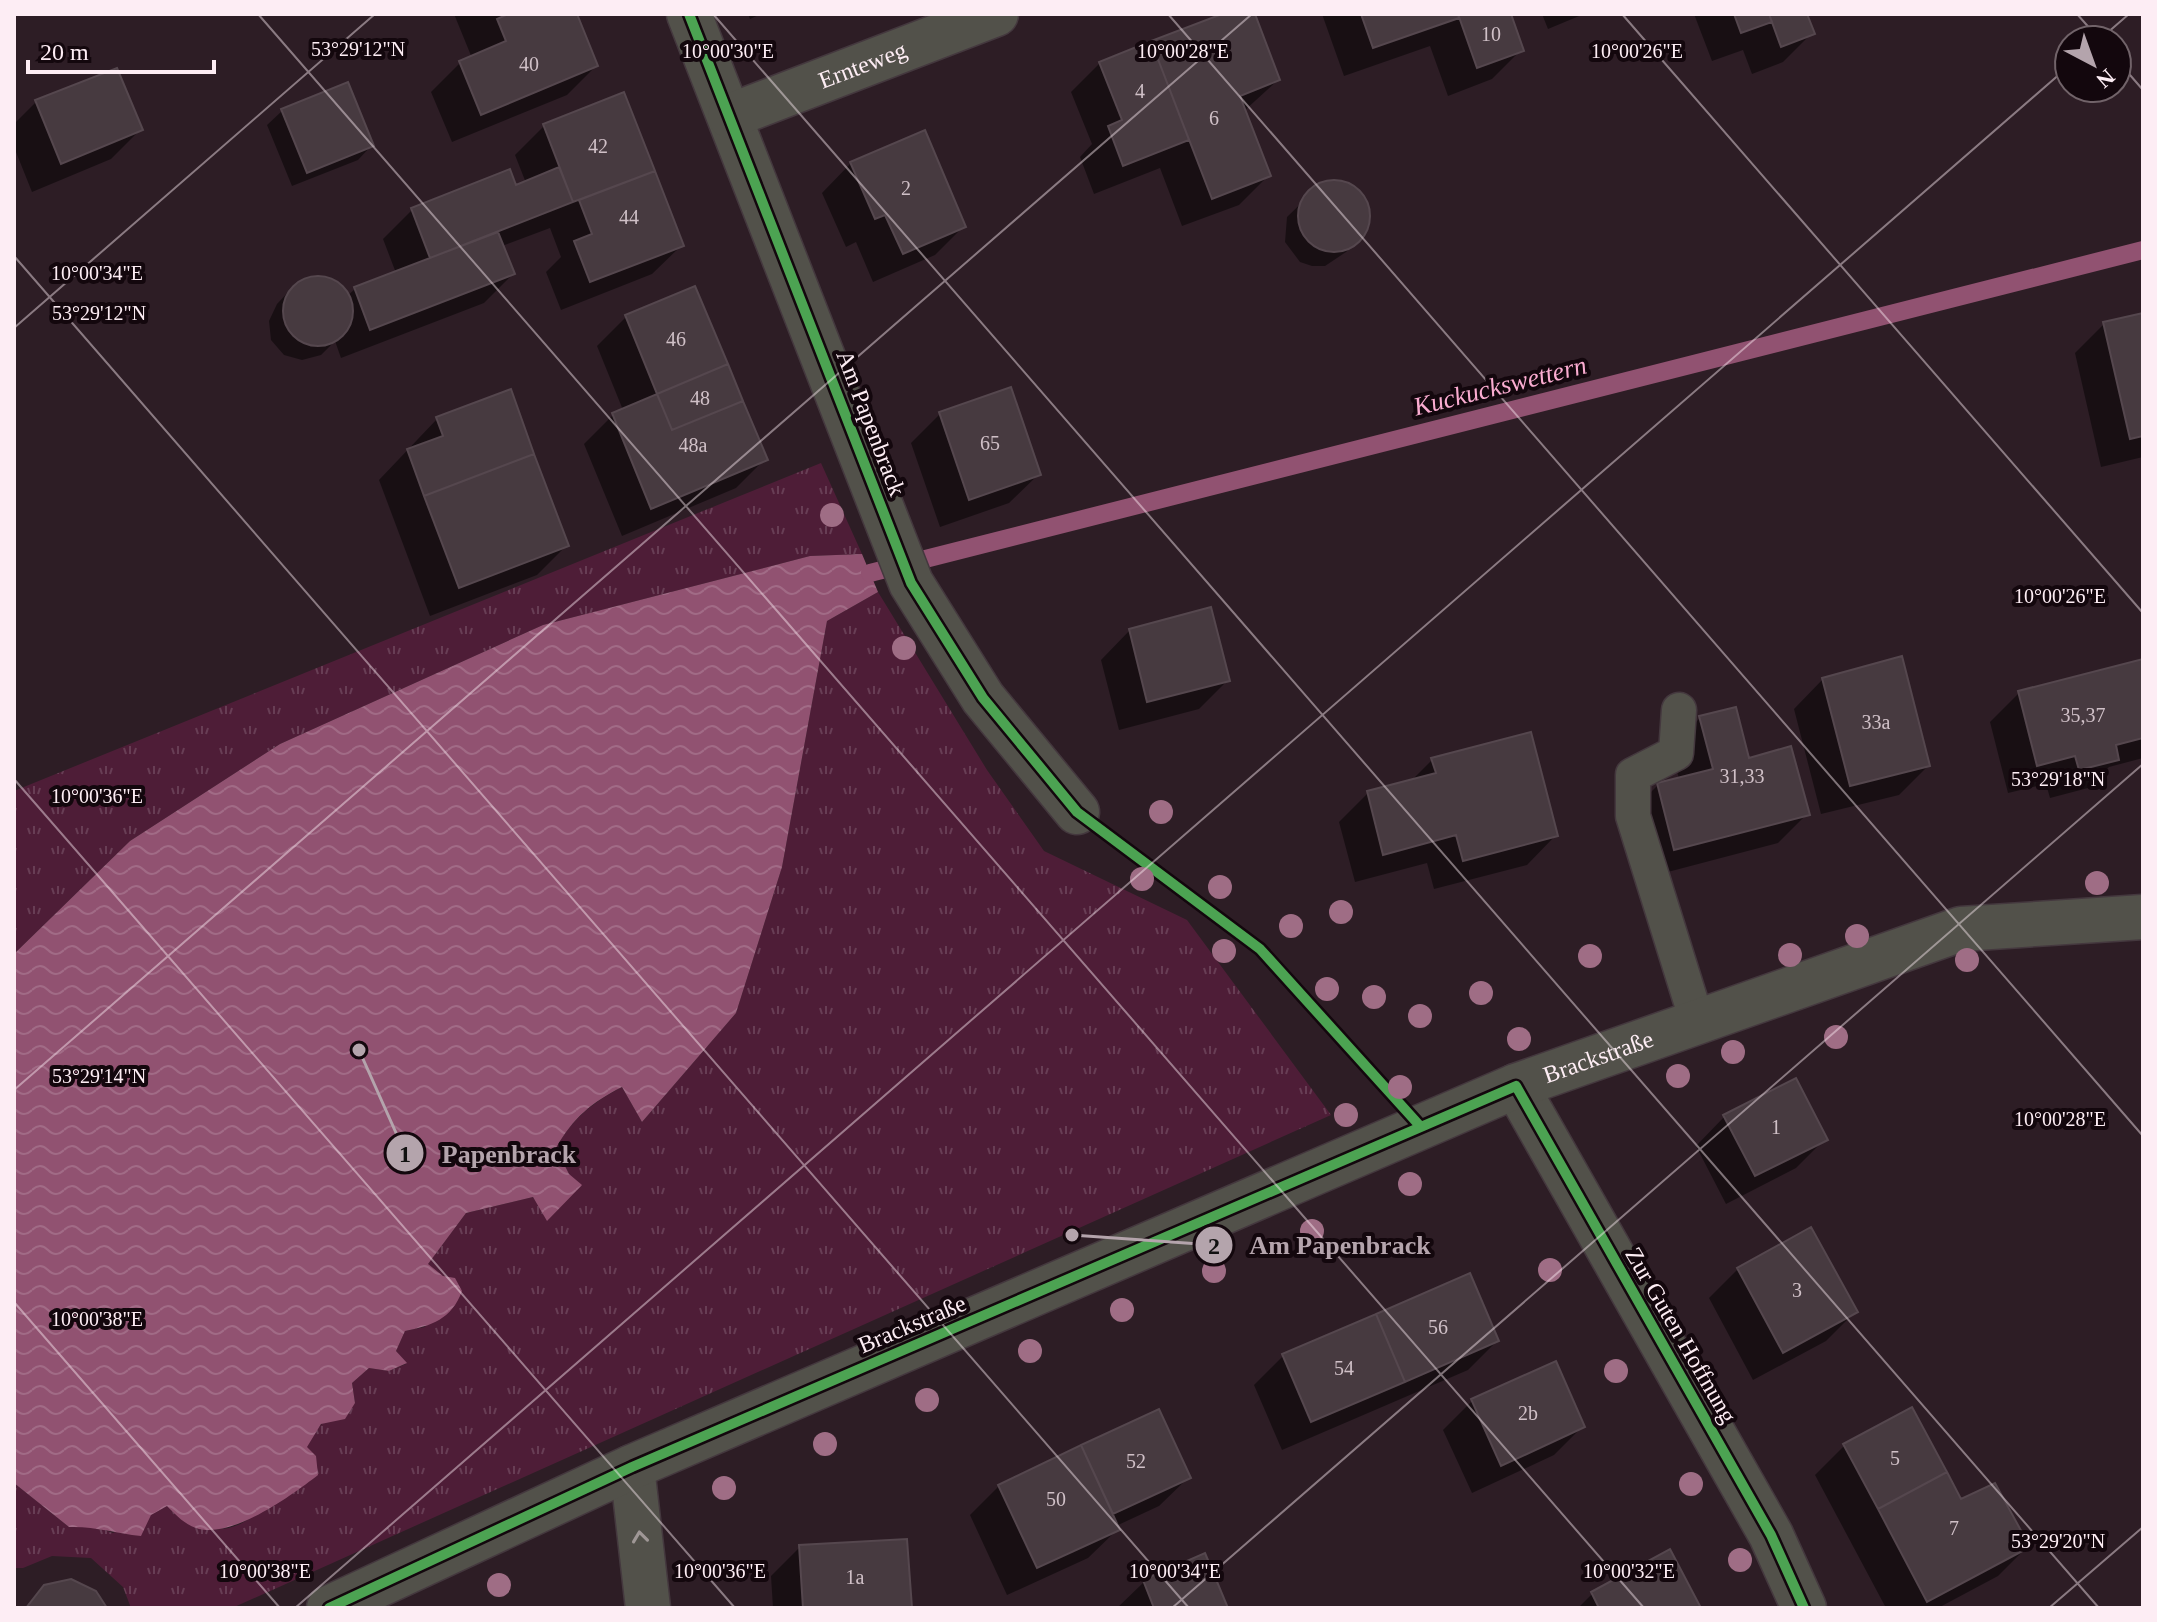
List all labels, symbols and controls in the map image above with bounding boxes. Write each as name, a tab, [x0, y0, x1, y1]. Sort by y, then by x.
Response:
house number: 10	[1481, 23, 1501, 45]
scale bar	[28, 24, 214, 74]
north arrow	[2053, 24, 2133, 104]
street label: Ernteweg	[815, 37, 910, 94]
text: 53°29'12"N	[311, 38, 405, 60]
text: 20 m	[40, 39, 89, 65]
text: 10°00'30"E	[682, 40, 774, 62]
text: 10°00'28"E	[1137, 40, 1229, 62]
text: 10°00'26"E	[1591, 40, 1683, 62]
house number: 40	[519, 53, 539, 75]
text: N	[2092, 64, 2120, 93]
house number: 4	[1135, 80, 1145, 102]
house number: 6	[1209, 107, 1219, 129]
house number: 42	[588, 135, 608, 157]
house number: 2	[901, 177, 911, 199]
house number: 44	[619, 206, 639, 228]
text: 10°00'34"E	[51, 262, 143, 284]
text: 53°29'12"N	[52, 302, 146, 324]
house number: 46	[666, 328, 686, 350]
street label: Am Papenbrack	[831, 346, 911, 500]
water label: Kuckuckswettern	[1409, 350, 1590, 422]
house number: 48	[690, 387, 710, 409]
house number: 65	[980, 432, 1000, 454]
house number: 48a	[679, 434, 708, 456]
text: 10°00'26"E	[2014, 585, 2106, 607]
house number: 35,37	[2061, 704, 2106, 726]
house number: 33a	[1862, 711, 1891, 733]
house number: 31,33	[1720, 765, 1765, 787]
text: 53°29'18"N	[2011, 768, 2105, 790]
text: 10°00'36"E	[51, 785, 143, 807]
street label: Brackstraße	[1540, 1026, 1657, 1088]
text: 53°29'14"N	[52, 1065, 146, 1087]
text: 10°00'28"E	[2014, 1108, 2106, 1130]
house number: 1	[1771, 1116, 1781, 1138]
callout: Papenbrack	[385, 1128, 592, 1178]
text: Papenbrack	[442, 1140, 577, 1169]
text: 1	[399, 1141, 411, 1167]
callout: Am Papenbrack	[1194, 1220, 1447, 1270]
text: Am Papenbrack	[1249, 1231, 1431, 1260]
text: 2	[1208, 1233, 1220, 1259]
street label: Zur Guten Hoffnung	[1620, 1243, 1742, 1427]
house number: 3	[1792, 1279, 1802, 1301]
street label: Brackstraße	[854, 1290, 970, 1358]
text: 10°00'38"E	[51, 1308, 143, 1330]
house number: 56	[1428, 1316, 1448, 1338]
house number: 54	[1334, 1357, 1354, 1379]
house number: 2b	[1518, 1402, 1538, 1424]
house number: 5	[1890, 1447, 1900, 1469]
house number: 52	[1126, 1450, 1146, 1472]
house number: 50	[1046, 1488, 1066, 1510]
house number: 7	[1949, 1517, 1959, 1539]
text: 53°29'20"N	[2011, 1530, 2105, 1552]
one-way arrow	[632, 1531, 649, 1544]
text: 10°00'38"E	[219, 1560, 311, 1582]
text: 10°00'36"E	[674, 1560, 766, 1582]
text: 10°00'34"E	[1129, 1560, 1221, 1582]
text: 10°00'32"E	[1583, 1560, 1675, 1582]
house number: 1a	[846, 1566, 865, 1588]

